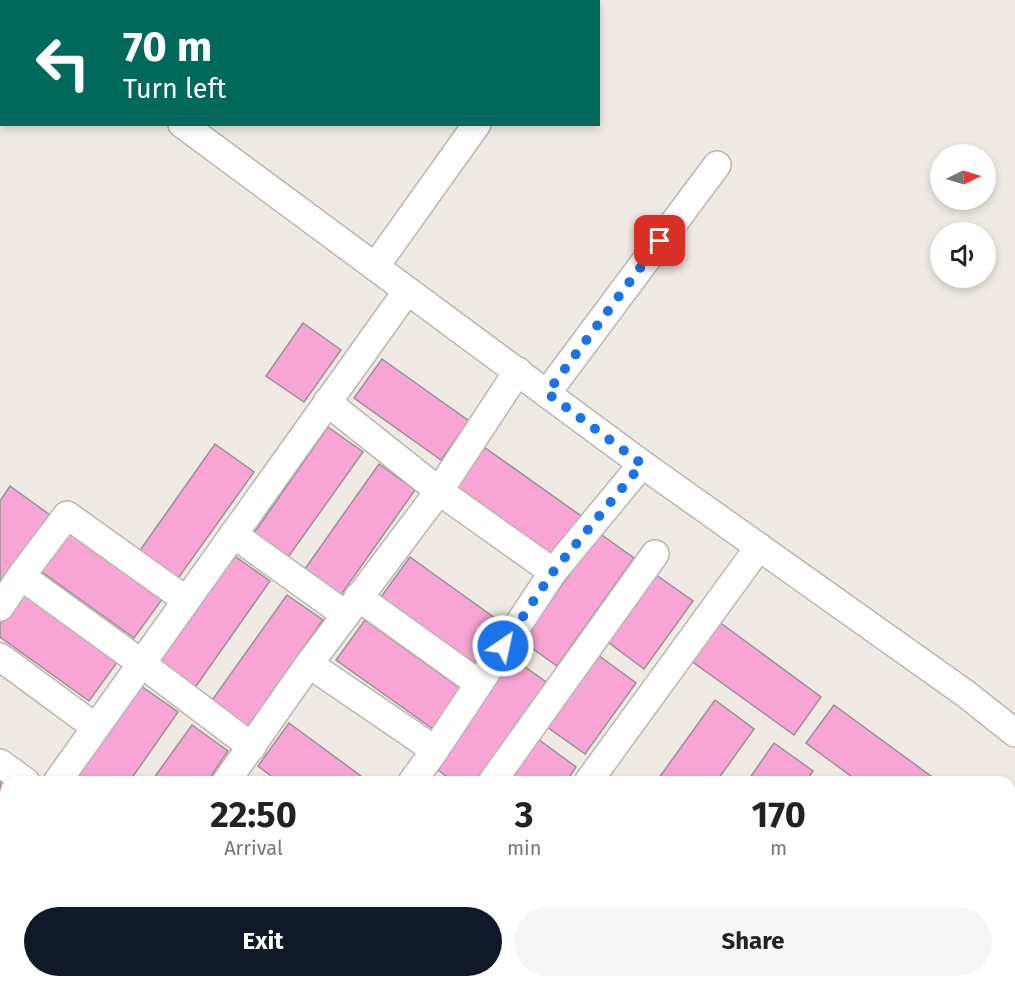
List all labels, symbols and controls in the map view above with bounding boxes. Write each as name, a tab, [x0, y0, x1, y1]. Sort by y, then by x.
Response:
text: 70 m	[123, 22, 212, 72]
icon: left	[24, 24, 102, 102]
text: Turn left	[123, 73, 226, 105]
north arrow	[930, 144, 996, 210]
map controls	[930, 144, 996, 288]
pin	[634, 215, 685, 266]
button: sound	[930, 222, 996, 288]
icon: arrive	[643, 224, 676, 257]
position arrow	[471, 614, 535, 678]
text: 22:50	[210, 793, 297, 837]
text: 3	[515, 793, 534, 837]
text: 170	[752, 793, 806, 837]
text: Arrival	[224, 836, 283, 860]
text: min	[507, 836, 541, 860]
text: m	[770, 836, 787, 860]
button: Exit	[24, 907, 502, 976]
button: Share	[514, 907, 992, 976]

